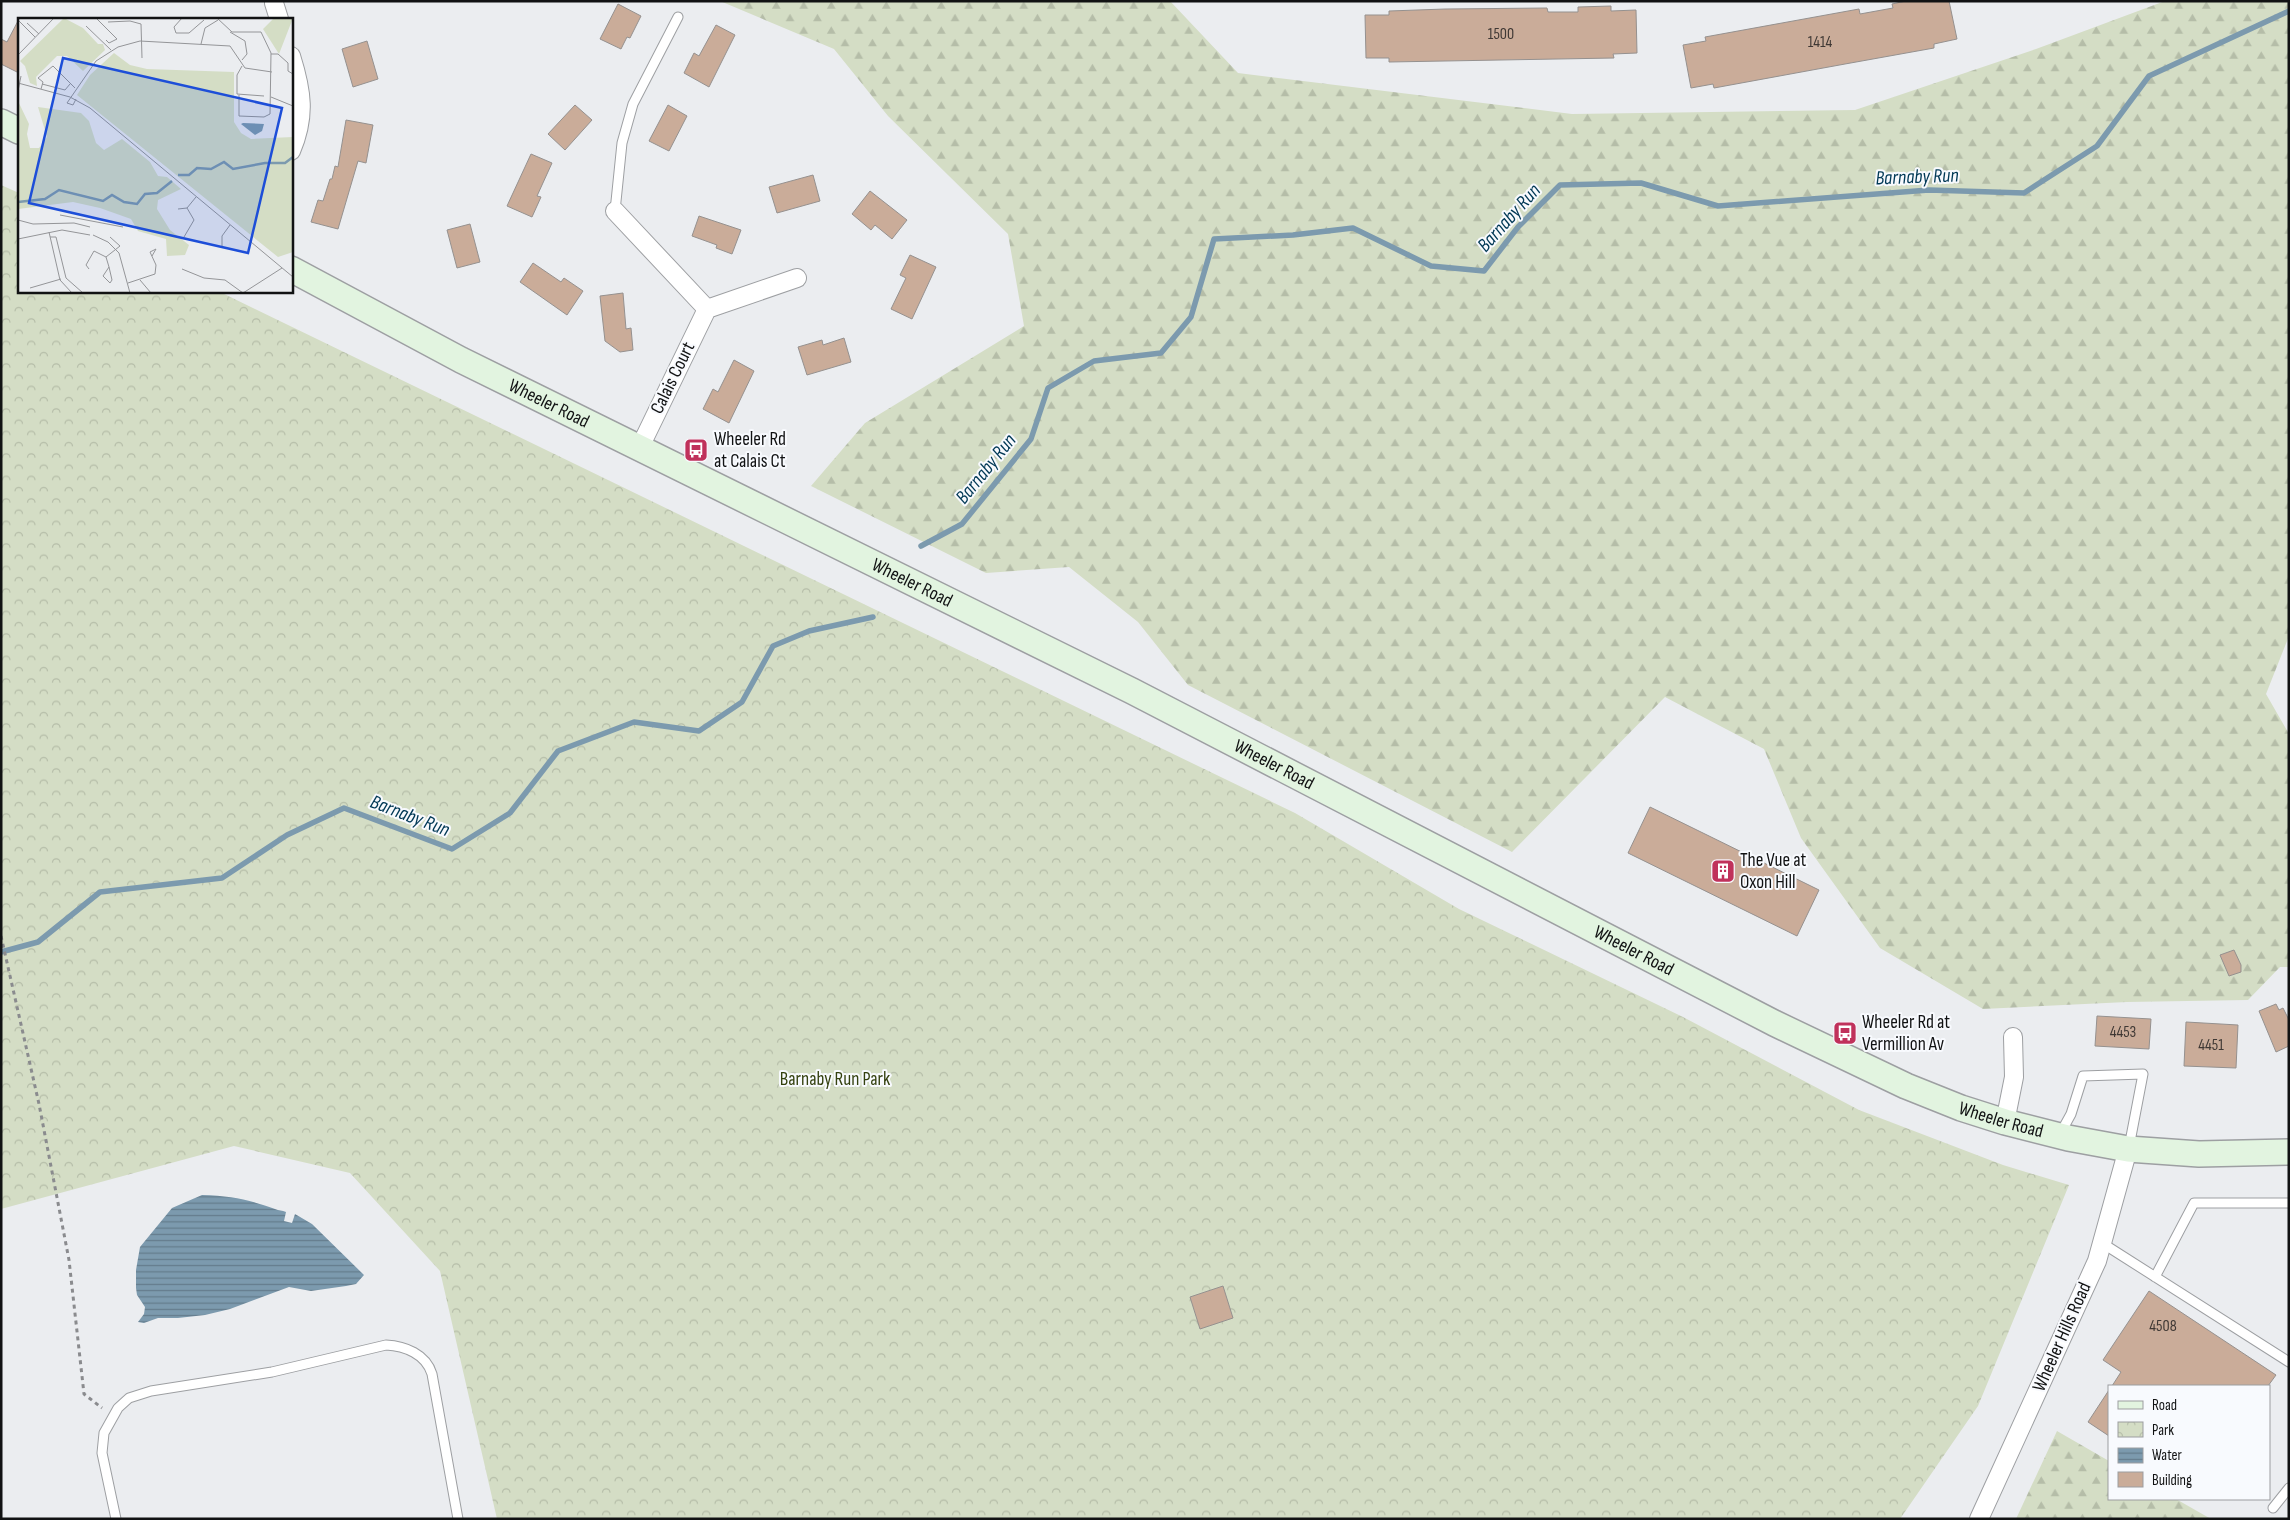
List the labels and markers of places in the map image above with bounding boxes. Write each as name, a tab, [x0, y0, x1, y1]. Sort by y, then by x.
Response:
place label: Wheeler Rd at Calais Ct	[714, 428, 786, 473]
bus stop icon: Wheeler Rd at Calais Ct	[683, 437, 709, 463]
place label: The Vue at Oxon Hill	[1740, 849, 1807, 894]
building icon: The Vue at Oxon Hill	[1710, 858, 1736, 884]
place label: Wheeler Rd at Vermillion Av	[1862, 1011, 1950, 1056]
bus stop icon: Wheeler Rd at Vermillion Av	[1832, 1020, 1858, 1046]

